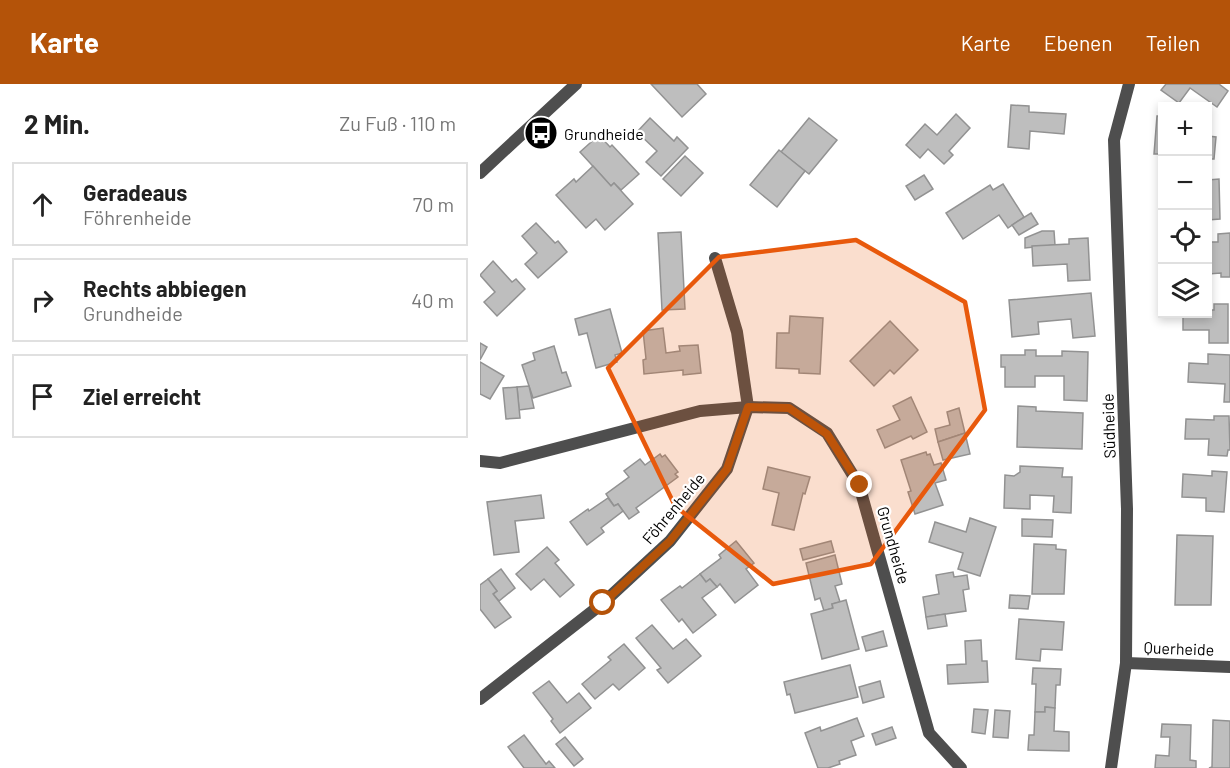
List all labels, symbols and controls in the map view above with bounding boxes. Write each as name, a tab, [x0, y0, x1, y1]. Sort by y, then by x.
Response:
text: Karte	[30, 25, 99, 59]
text: Karte	[961, 30, 1011, 55]
text: Ebenen	[1044, 30, 1113, 55]
text: Teilen	[1146, 30, 1200, 55]
map controls	[1158, 102, 1212, 318]
button: +	[1158, 102, 1212, 156]
text: 2 Min.	[24, 108, 90, 139]
text: Zu Fuß · 110 m	[339, 111, 456, 135]
bus stop icon: Grundheide	[523, 115, 559, 151]
place label: Grundheide	[564, 124, 644, 143]
button: −	[1158, 156, 1212, 210]
text: Geradeaus	[83, 179, 187, 205]
icon: ahead	[26, 188, 59, 221]
text: 70 m	[413, 192, 454, 216]
text: Föhrenheide	[83, 205, 192, 229]
button: locate	[1158, 210, 1212, 264]
button: layers	[1158, 264, 1212, 318]
text: Rechts abbiegen	[83, 275, 246, 301]
icon: right	[26, 284, 59, 317]
text: 40 m	[411, 288, 454, 312]
text: Grundheide	[83, 301, 183, 325]
icon: arrive	[26, 380, 59, 413]
text: Ziel erreicht	[83, 383, 201, 409]
street label: Südheide	[1097, 393, 1119, 459]
street label: Föhrenheide	[638, 469, 708, 547]
route end	[846, 471, 872, 497]
street label: Grundheide	[874, 504, 914, 586]
route start	[589, 589, 615, 615]
street label: Querheide	[1143, 637, 1215, 659]

